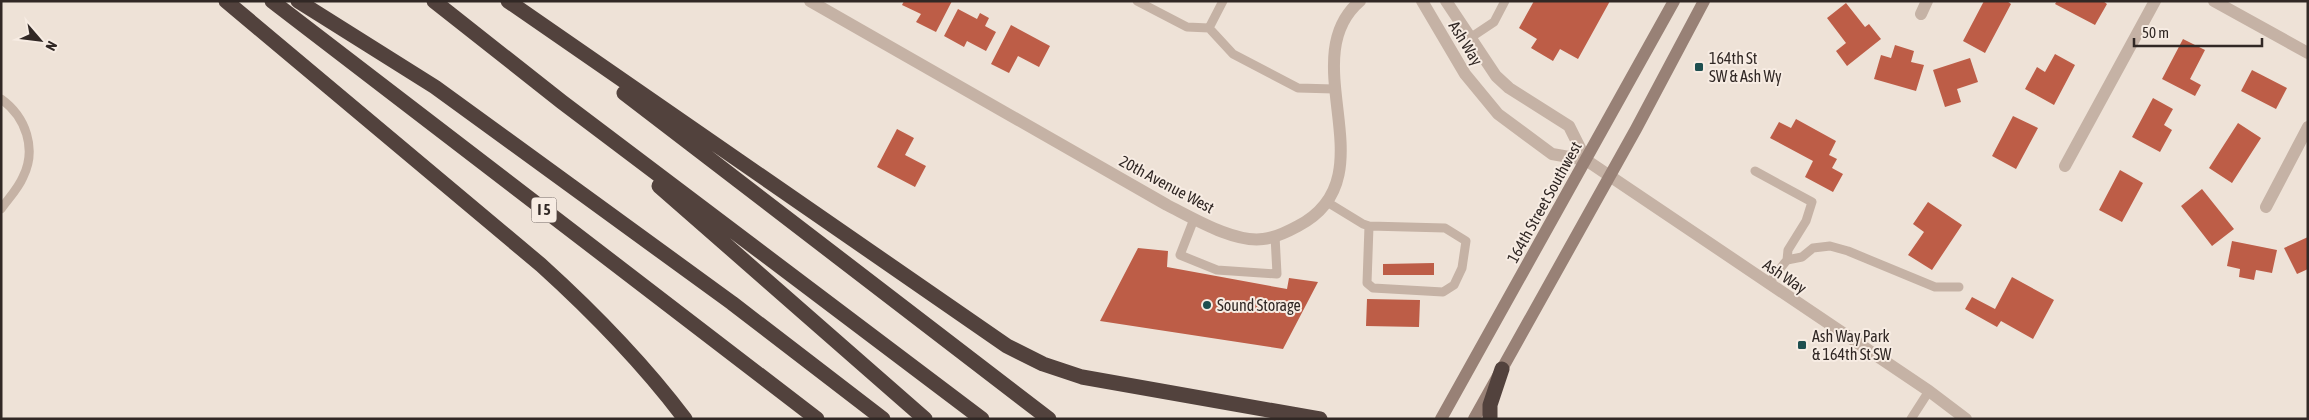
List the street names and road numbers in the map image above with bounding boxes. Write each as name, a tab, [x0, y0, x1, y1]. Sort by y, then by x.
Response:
street label: Ash Way	[1445, 18, 1487, 69]
street label: 164th Street Southwest	[1503, 138, 1585, 266]
street label: 20th Avenue West	[1117, 151, 1218, 217]
road number: I 5	[532, 198, 556, 222]
street label: Ash Way	[1759, 255, 1811, 298]

